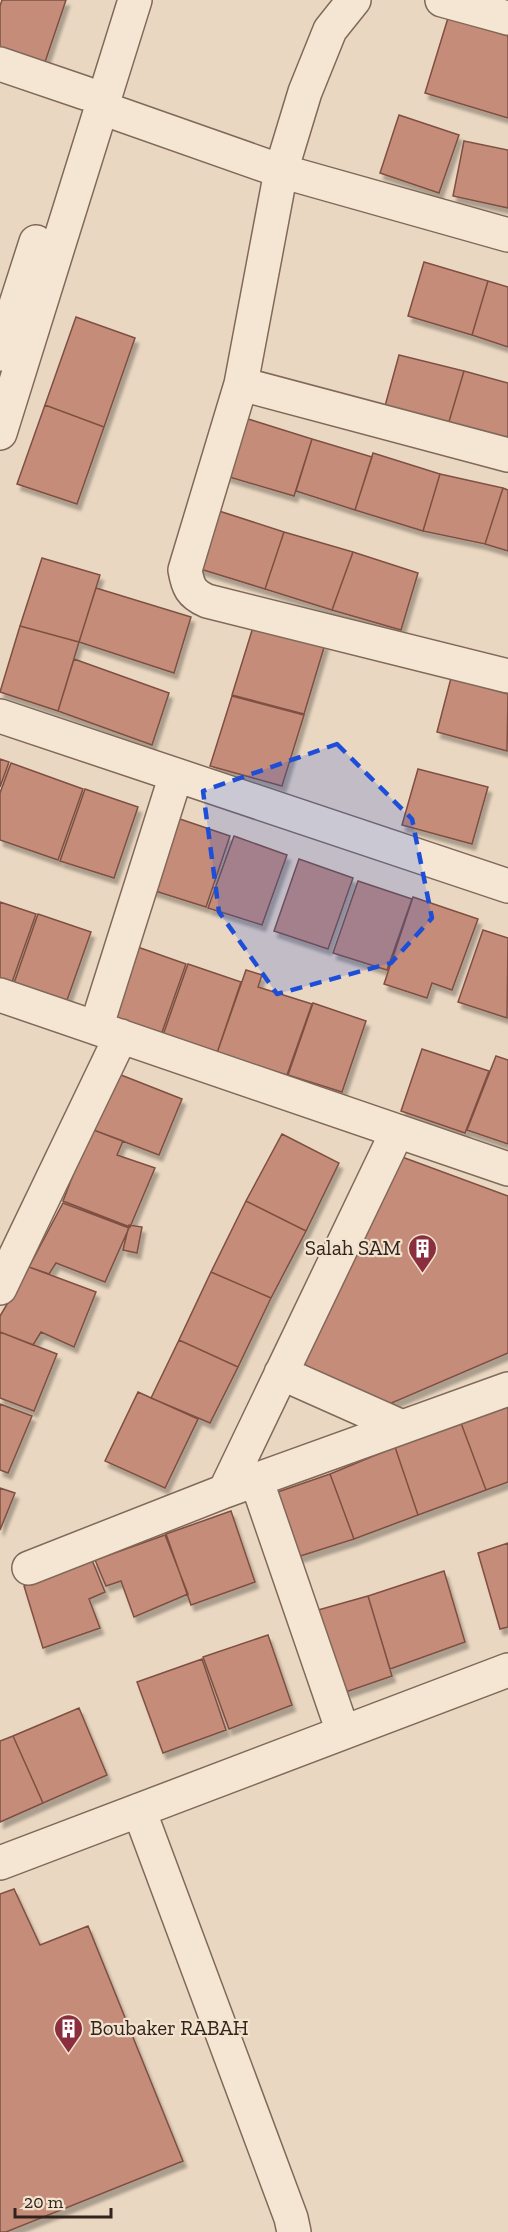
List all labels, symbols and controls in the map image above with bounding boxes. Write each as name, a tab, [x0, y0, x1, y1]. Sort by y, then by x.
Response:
building icon: Salah SAM	[406, 1232, 438, 1274]
place label: Salah SAM	[305, 1235, 401, 1260]
building icon: Boubaker RABAH	[53, 2012, 85, 2054]
place label: Boubaker RABAH	[90, 2015, 249, 2040]
scale bar	[15, 2181, 111, 2219]
text: 20 m	[24, 2191, 64, 2213]

